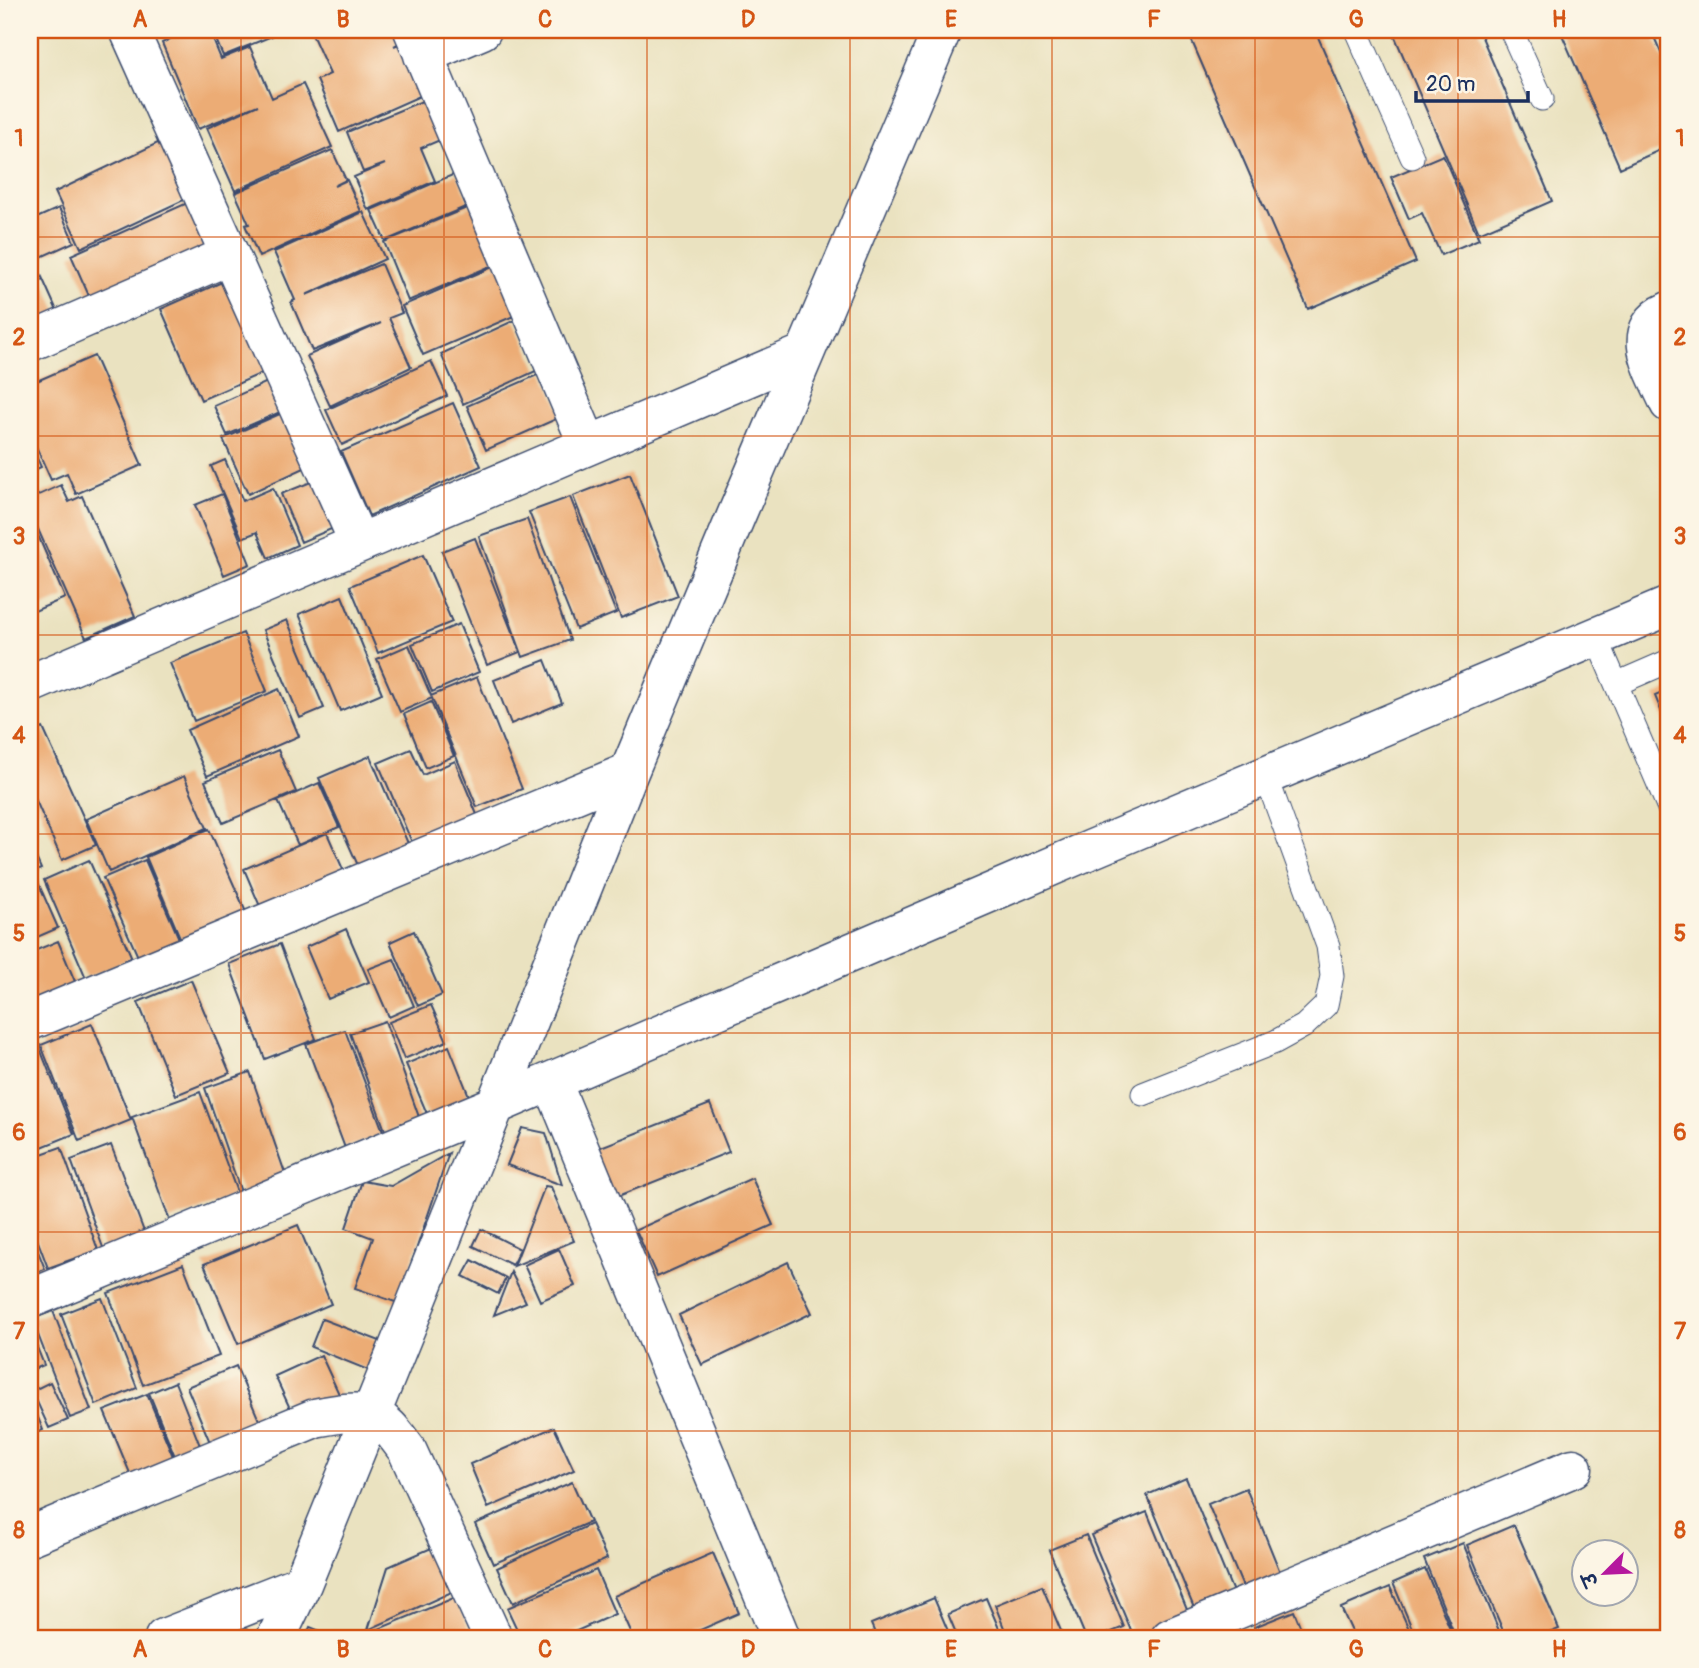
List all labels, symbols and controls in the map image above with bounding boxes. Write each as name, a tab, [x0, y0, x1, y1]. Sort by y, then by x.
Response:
text: A	[133, 5, 148, 34]
text: B	[336, 5, 350, 34]
text: C	[538, 5, 552, 34]
text: D	[741, 5, 755, 34]
text: E	[945, 5, 957, 34]
text: F	[1147, 5, 1161, 34]
text: G	[1348, 5, 1364, 34]
text: H	[1552, 5, 1566, 34]
scale bar	[1416, 60, 1528, 104]
text: 20 m	[1426, 71, 1475, 98]
text: 1	[15, 124, 24, 153]
text: 1	[1676, 124, 1685, 153]
text: 2	[13, 323, 26, 352]
text: 2	[1674, 323, 1687, 352]
text: 3	[13, 522, 25, 551]
text: 3	[1674, 522, 1686, 551]
text: 4	[12, 721, 26, 750]
text: 4	[1673, 721, 1687, 750]
text: 5	[13, 919, 25, 948]
text: 5	[1674, 919, 1686, 948]
text: 6	[12, 1118, 26, 1147]
text: 6	[1673, 1118, 1687, 1147]
text: 7	[13, 1317, 26, 1346]
text: 7	[1674, 1317, 1687, 1346]
text: 8	[13, 1516, 25, 1545]
text: 8	[1674, 1516, 1686, 1545]
north arrow	[1570, 1538, 1640, 1608]
text: उ	[1576, 1567, 1605, 1592]
text: A	[133, 1635, 148, 1664]
text: B	[336, 1635, 350, 1664]
text: C	[538, 1635, 552, 1664]
text: D	[741, 1635, 755, 1664]
text: E	[945, 1635, 957, 1664]
text: F	[1147, 1635, 1161, 1664]
text: G	[1348, 1635, 1364, 1664]
text: H	[1552, 1635, 1566, 1664]

